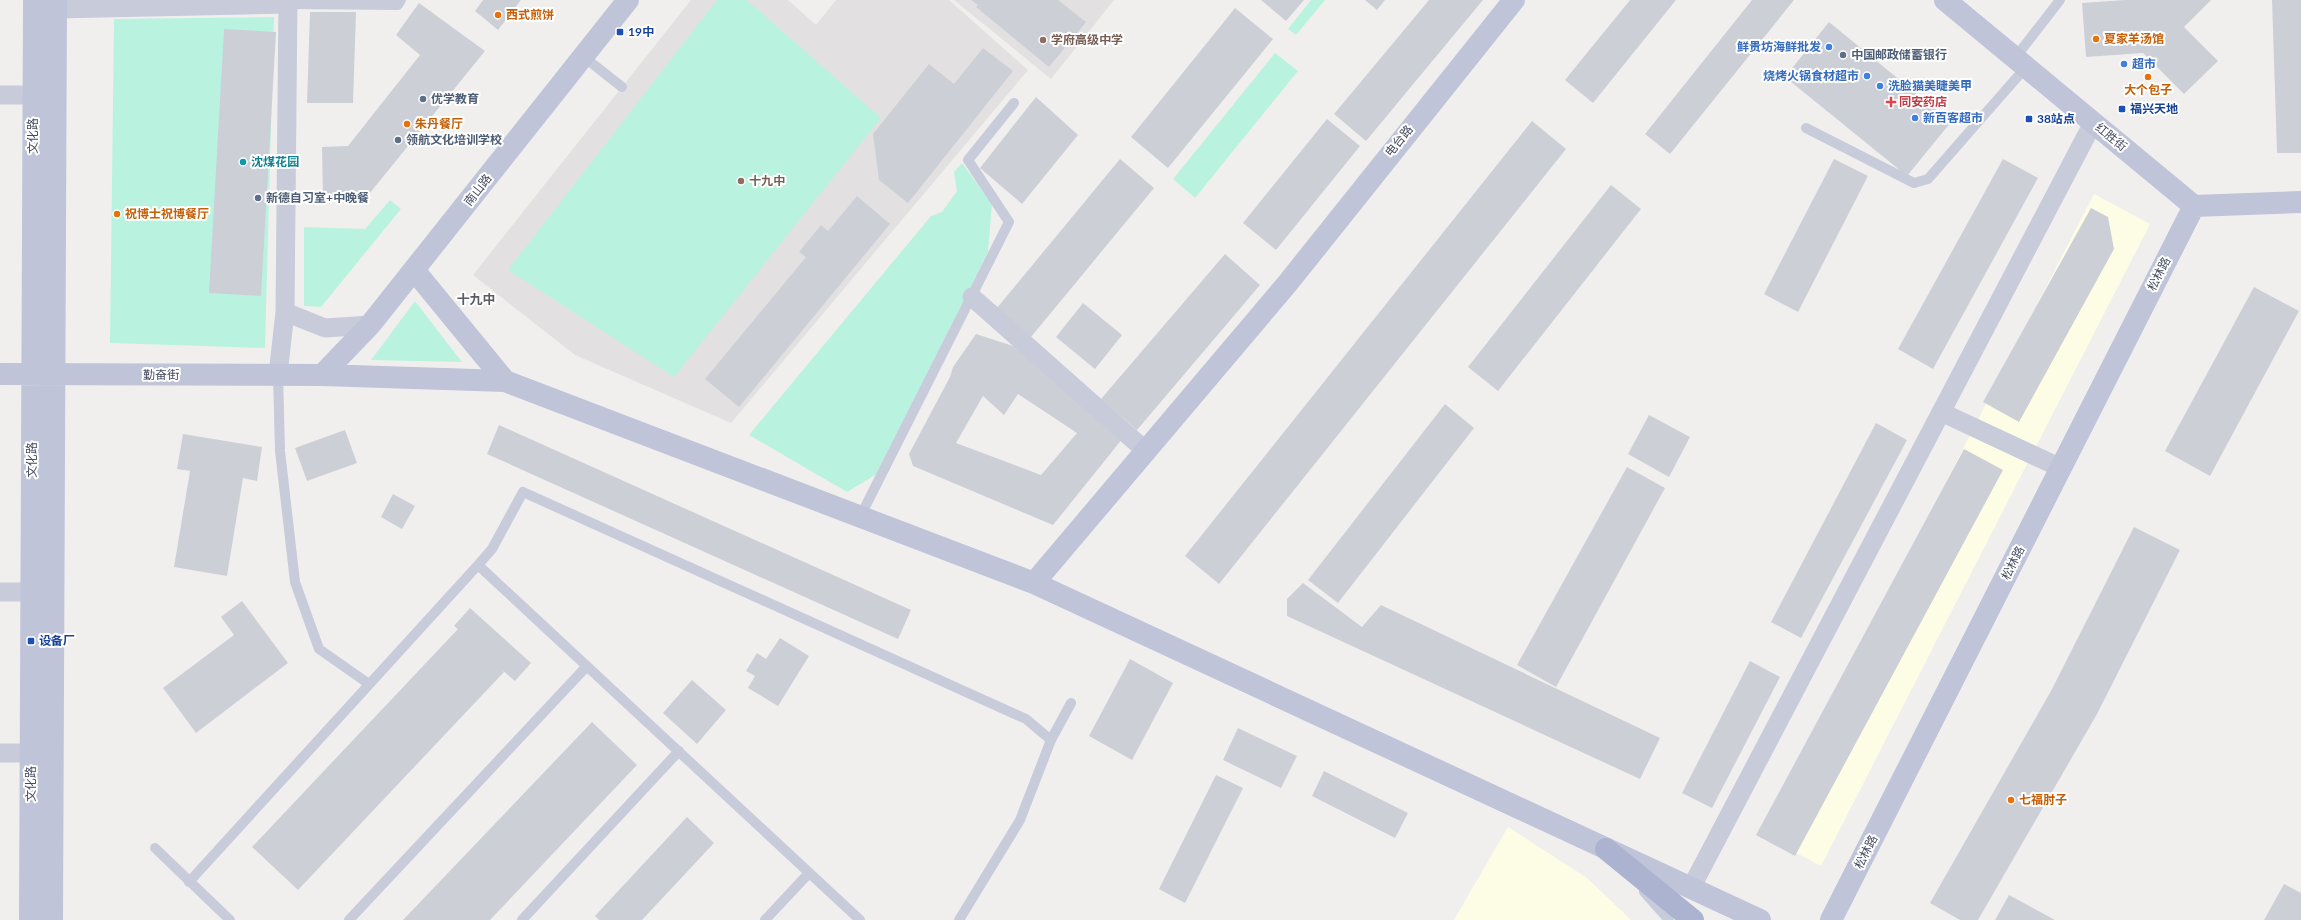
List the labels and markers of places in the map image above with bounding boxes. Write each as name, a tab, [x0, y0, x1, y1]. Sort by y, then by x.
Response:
place label: 西式煎饼	[506, 7, 554, 22]
marker: 西式煎饼	[493, 10, 503, 20]
place label: 19中	[628, 24, 654, 39]
marker: 19中	[615, 27, 625, 37]
place label: 夏家羊汤馆	[2104, 31, 2164, 46]
place label: 学府高级中学	[1051, 32, 1123, 47]
marker: 夏家羊汤馆	[2091, 34, 2101, 44]
marker: 学府高级中学	[1038, 35, 1048, 45]
place label: 鲜贵坊海鲜批发	[1737, 39, 1821, 54]
marker: 鲜贵坊海鲜批发	[1824, 42, 1834, 52]
place label: 中国邮政储蓄银行	[1851, 47, 1947, 62]
marker: 中国邮政储蓄银行	[1838, 50, 1848, 60]
place label: 超市	[2132, 56, 2156, 71]
marker: 超市	[2119, 59, 2129, 69]
place label: 烧烤火锅食材超市	[1763, 68, 1859, 83]
marker: 烧烤火锅食材超市	[1862, 71, 1872, 81]
marker: 大个包子	[2143, 72, 2153, 82]
place label: 洗脸猫美睫美甲	[1888, 78, 1972, 93]
marker: 洗脸猫美睫美甲	[1875, 81, 1885, 91]
place label: 大个包子	[2124, 82, 2172, 97]
place label: 优学教育	[431, 91, 479, 106]
marker: 优学教育	[418, 94, 428, 104]
place label: 同安药店	[1899, 94, 1947, 109]
marker: 同安药店	[1886, 97, 1896, 107]
place label: 福兴天地	[2130, 101, 2178, 116]
marker: 福兴天地	[2117, 104, 2127, 114]
place label: 新百客超市	[1923, 110, 1983, 125]
place label: 38站点	[2037, 111, 2075, 126]
marker: 新百客超市	[1910, 113, 1920, 123]
marker: 38站点	[2024, 114, 2034, 124]
place label: 朱丹餐厅	[415, 116, 463, 131]
marker: 朱丹餐厅	[402, 119, 412, 129]
place label: 领航文化培训学校	[406, 132, 502, 147]
marker: 领航文化培训学校	[393, 135, 403, 145]
place label: 沈煤花园	[251, 154, 299, 169]
marker: 沈煤花园	[238, 157, 248, 167]
place label: 十九中	[749, 173, 785, 188]
marker: 十九中	[736, 176, 746, 186]
place label: 新德自习室+中晚餐	[266, 190, 369, 205]
marker: 新德自习室+中晚餐	[253, 193, 263, 203]
place label: 祝博士祝博餐厅	[125, 206, 209, 221]
marker: 祝博士祝博餐厅	[112, 209, 122, 219]
place label: 设备厂	[39, 633, 75, 648]
marker: 设备厂	[26, 636, 36, 646]
place label: 七福肘子	[2019, 792, 2067, 807]
marker: 七福肘子	[2006, 795, 2016, 805]

